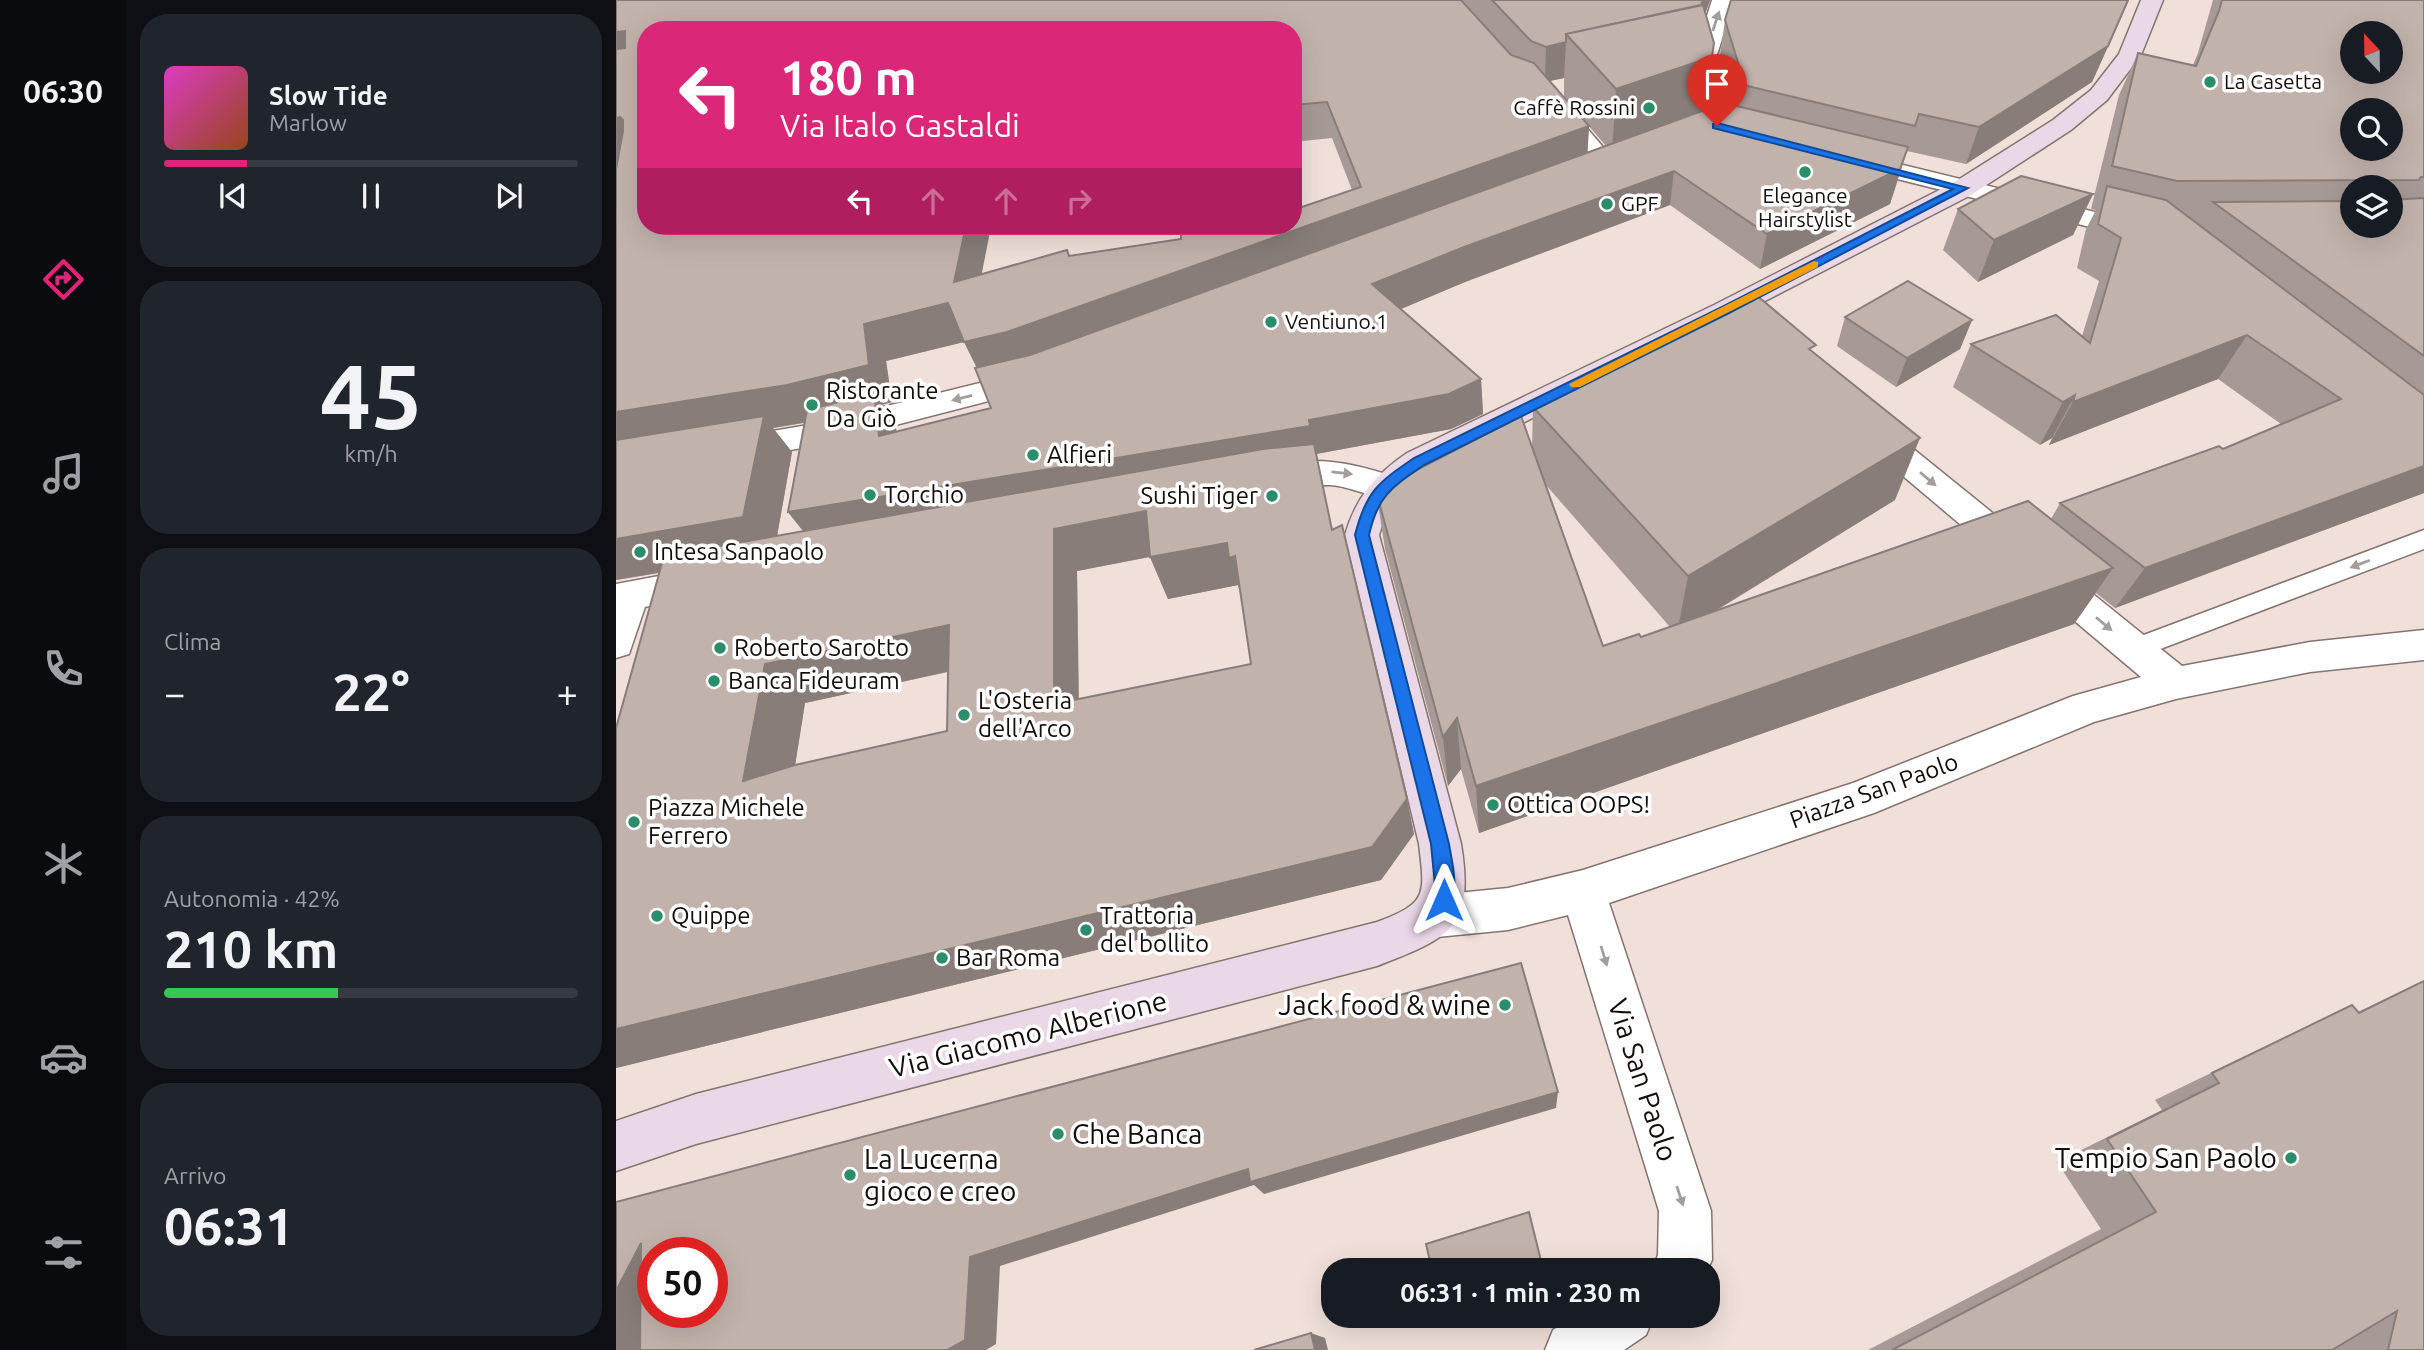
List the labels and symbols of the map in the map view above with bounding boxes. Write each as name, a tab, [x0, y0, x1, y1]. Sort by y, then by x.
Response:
one-way arrow	[1711, 10, 1722, 31]
north arrow	[2340, 21, 2403, 84]
pin	[1687, 54, 1747, 126]
place label: La Casetta	[2224, 69, 2322, 93]
marker: La Casetta	[2202, 74, 2218, 90]
place label: Caffè Rossini	[1513, 95, 1635, 119]
marker: Caffè Rossini	[1641, 100, 1657, 116]
marker: Elegance Hairstylist	[1797, 164, 1813, 180]
place label: Elegance Hairstylist	[1758, 183, 1852, 231]
place label: GPF	[1621, 191, 1659, 215]
marker: GPF	[1599, 196, 1615, 212]
place label: Ventiuno.1	[1285, 309, 1388, 333]
marker: Ventiuno.1	[1263, 314, 1279, 330]
place label: Ristorante Da Giò	[826, 377, 938, 432]
one-way arrow	[951, 393, 973, 404]
marker: Ristorante Da Giò	[804, 397, 820, 413]
place label: Alfieri	[1047, 441, 1112, 468]
marker: Alfieri	[1025, 447, 1041, 463]
one-way arrow	[1331, 468, 1353, 479]
one-way arrow	[1920, 471, 1937, 486]
place label: Torchio	[884, 481, 964, 508]
place label: Sushi Tiger	[1140, 482, 1258, 509]
marker: Torchio	[862, 487, 878, 503]
marker: Sushi Tiger	[1264, 488, 1280, 504]
place label: Intesa Sanpaolo	[654, 538, 824, 565]
marker: Intesa Sanpaolo	[632, 544, 648, 560]
one-way arrow	[2350, 558, 2371, 569]
one-way arrow	[2095, 616, 2112, 631]
place label: Roberto Sarotto	[734, 634, 909, 661]
marker: Roberto Sarotto	[712, 640, 728, 656]
place label: Banca Fideuram	[728, 667, 900, 694]
marker: Banca Fideuram	[706, 673, 722, 689]
place label: L'Osteria dell'Arco	[978, 687, 1072, 742]
marker: L'Osteria dell'Arco	[956, 707, 972, 723]
street label: Piazza San Paolo	[1786, 748, 1962, 834]
place label: Ottica OOPS!	[1507, 791, 1650, 818]
place label: Piazza Michele Ferrero	[648, 794, 805, 849]
marker: Ottica OOPS!	[1485, 797, 1501, 813]
marker: Piazza Michele Ferrero	[626, 814, 642, 830]
position arrow	[1407, 863, 1481, 937]
place label: Quippe	[671, 902, 751, 929]
place label: Trattoria del bollito	[1100, 902, 1209, 957]
marker: Quippe	[649, 908, 665, 924]
marker: Trattoria del bollito	[1078, 922, 1094, 938]
place label: Bar Roma	[956, 944, 1060, 971]
one-way arrow	[1599, 946, 1609, 967]
marker: Bar Roma	[934, 950, 950, 966]
street label: Via Giacomo Alberione	[886, 984, 1170, 1083]
place label: Jack food & wine	[1278, 989, 1491, 1020]
street label: Via San Paolo	[1603, 995, 1684, 1165]
marker: Jack food & wine	[1497, 997, 1513, 1013]
place label: Che Banca	[1072, 1118, 1203, 1149]
marker: Che Banca	[1050, 1126, 1066, 1142]
place label: Tempio San Paolo	[2055, 1142, 2277, 1173]
place label: La Lucerna gioco e creo	[864, 1143, 1016, 1206]
marker: Tempio San Paolo	[2283, 1150, 2299, 1166]
marker: La Lucerna gioco e creo	[842, 1167, 858, 1183]
one-way arrow	[1675, 1186, 1686, 1207]
speed limit sign: 50	[637, 1237, 728, 1328]

